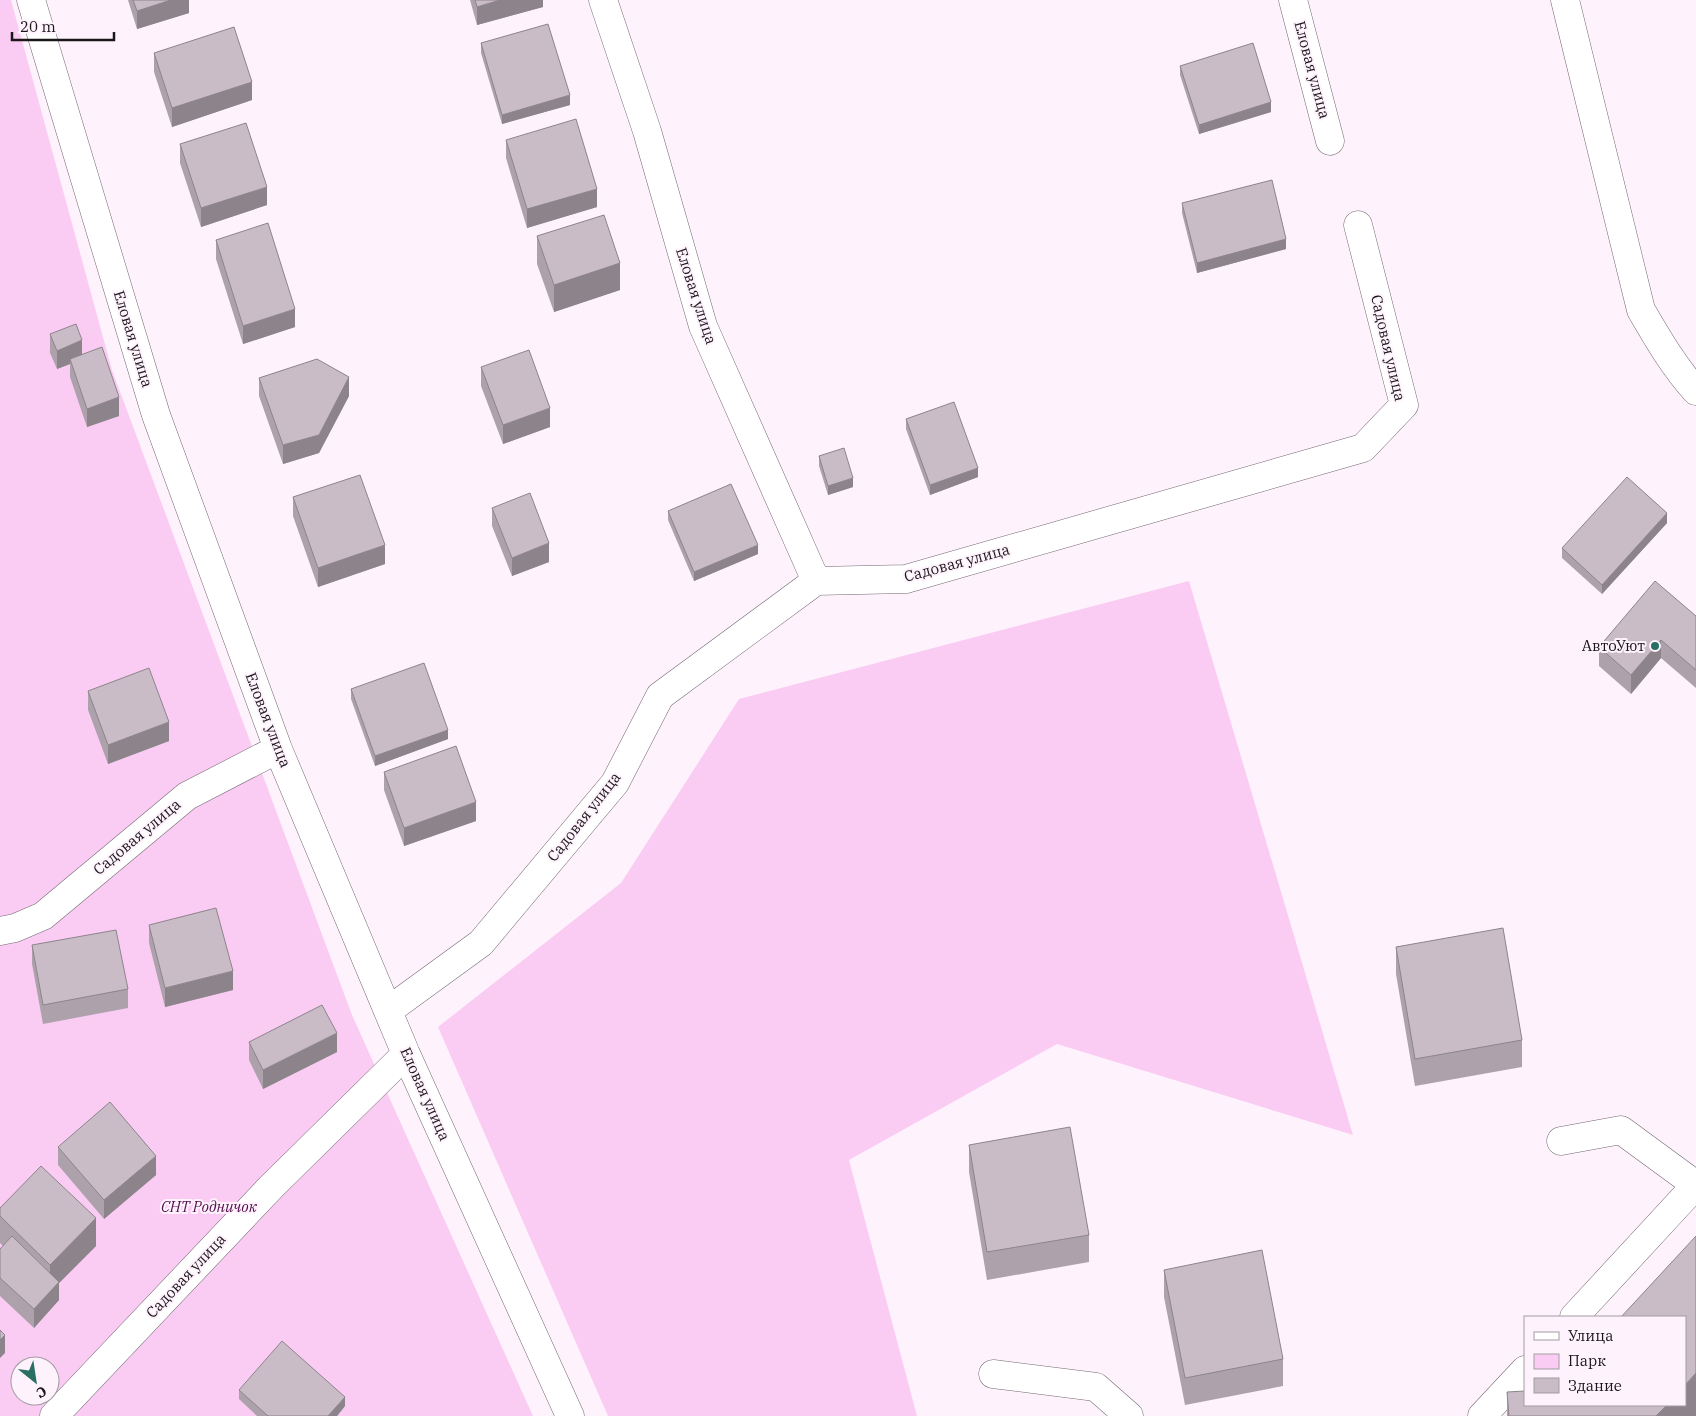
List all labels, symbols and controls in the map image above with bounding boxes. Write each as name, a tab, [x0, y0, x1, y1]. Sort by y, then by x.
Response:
scale bar	[12, 10, 115, 42]
text: 20 m	[20, 17, 56, 36]
street label: Еловая улица	[1290, 19, 1335, 121]
street label: Еловая улица	[672, 245, 721, 347]
street label: Еловая улица	[110, 288, 157, 390]
street label: Садовая улица	[1367, 293, 1410, 403]
street label: Садовая улица	[902, 539, 1012, 586]
place label: АвтоУют	[1582, 636, 1645, 655]
marker: АвтоУют	[1649, 640, 1661, 652]
street label: Еловая улица	[242, 670, 295, 770]
street label: Садовая улица	[543, 768, 625, 865]
street label: Садовая улица	[89, 794, 184, 879]
street label: Еловая улица	[396, 1044, 455, 1144]
park label: СНТ Родничок	[161, 1197, 258, 1216]
street label: Садовая улица	[142, 1229, 230, 1322]
legend	[1524, 1316, 1686, 1406]
text: Улица	[1568, 1326, 1613, 1345]
text: Парк	[1568, 1351, 1606, 1370]
north arrow	[10, 1356, 60, 1406]
text: Здание	[1568, 1376, 1622, 1395]
text: С	[33, 1382, 50, 1402]

